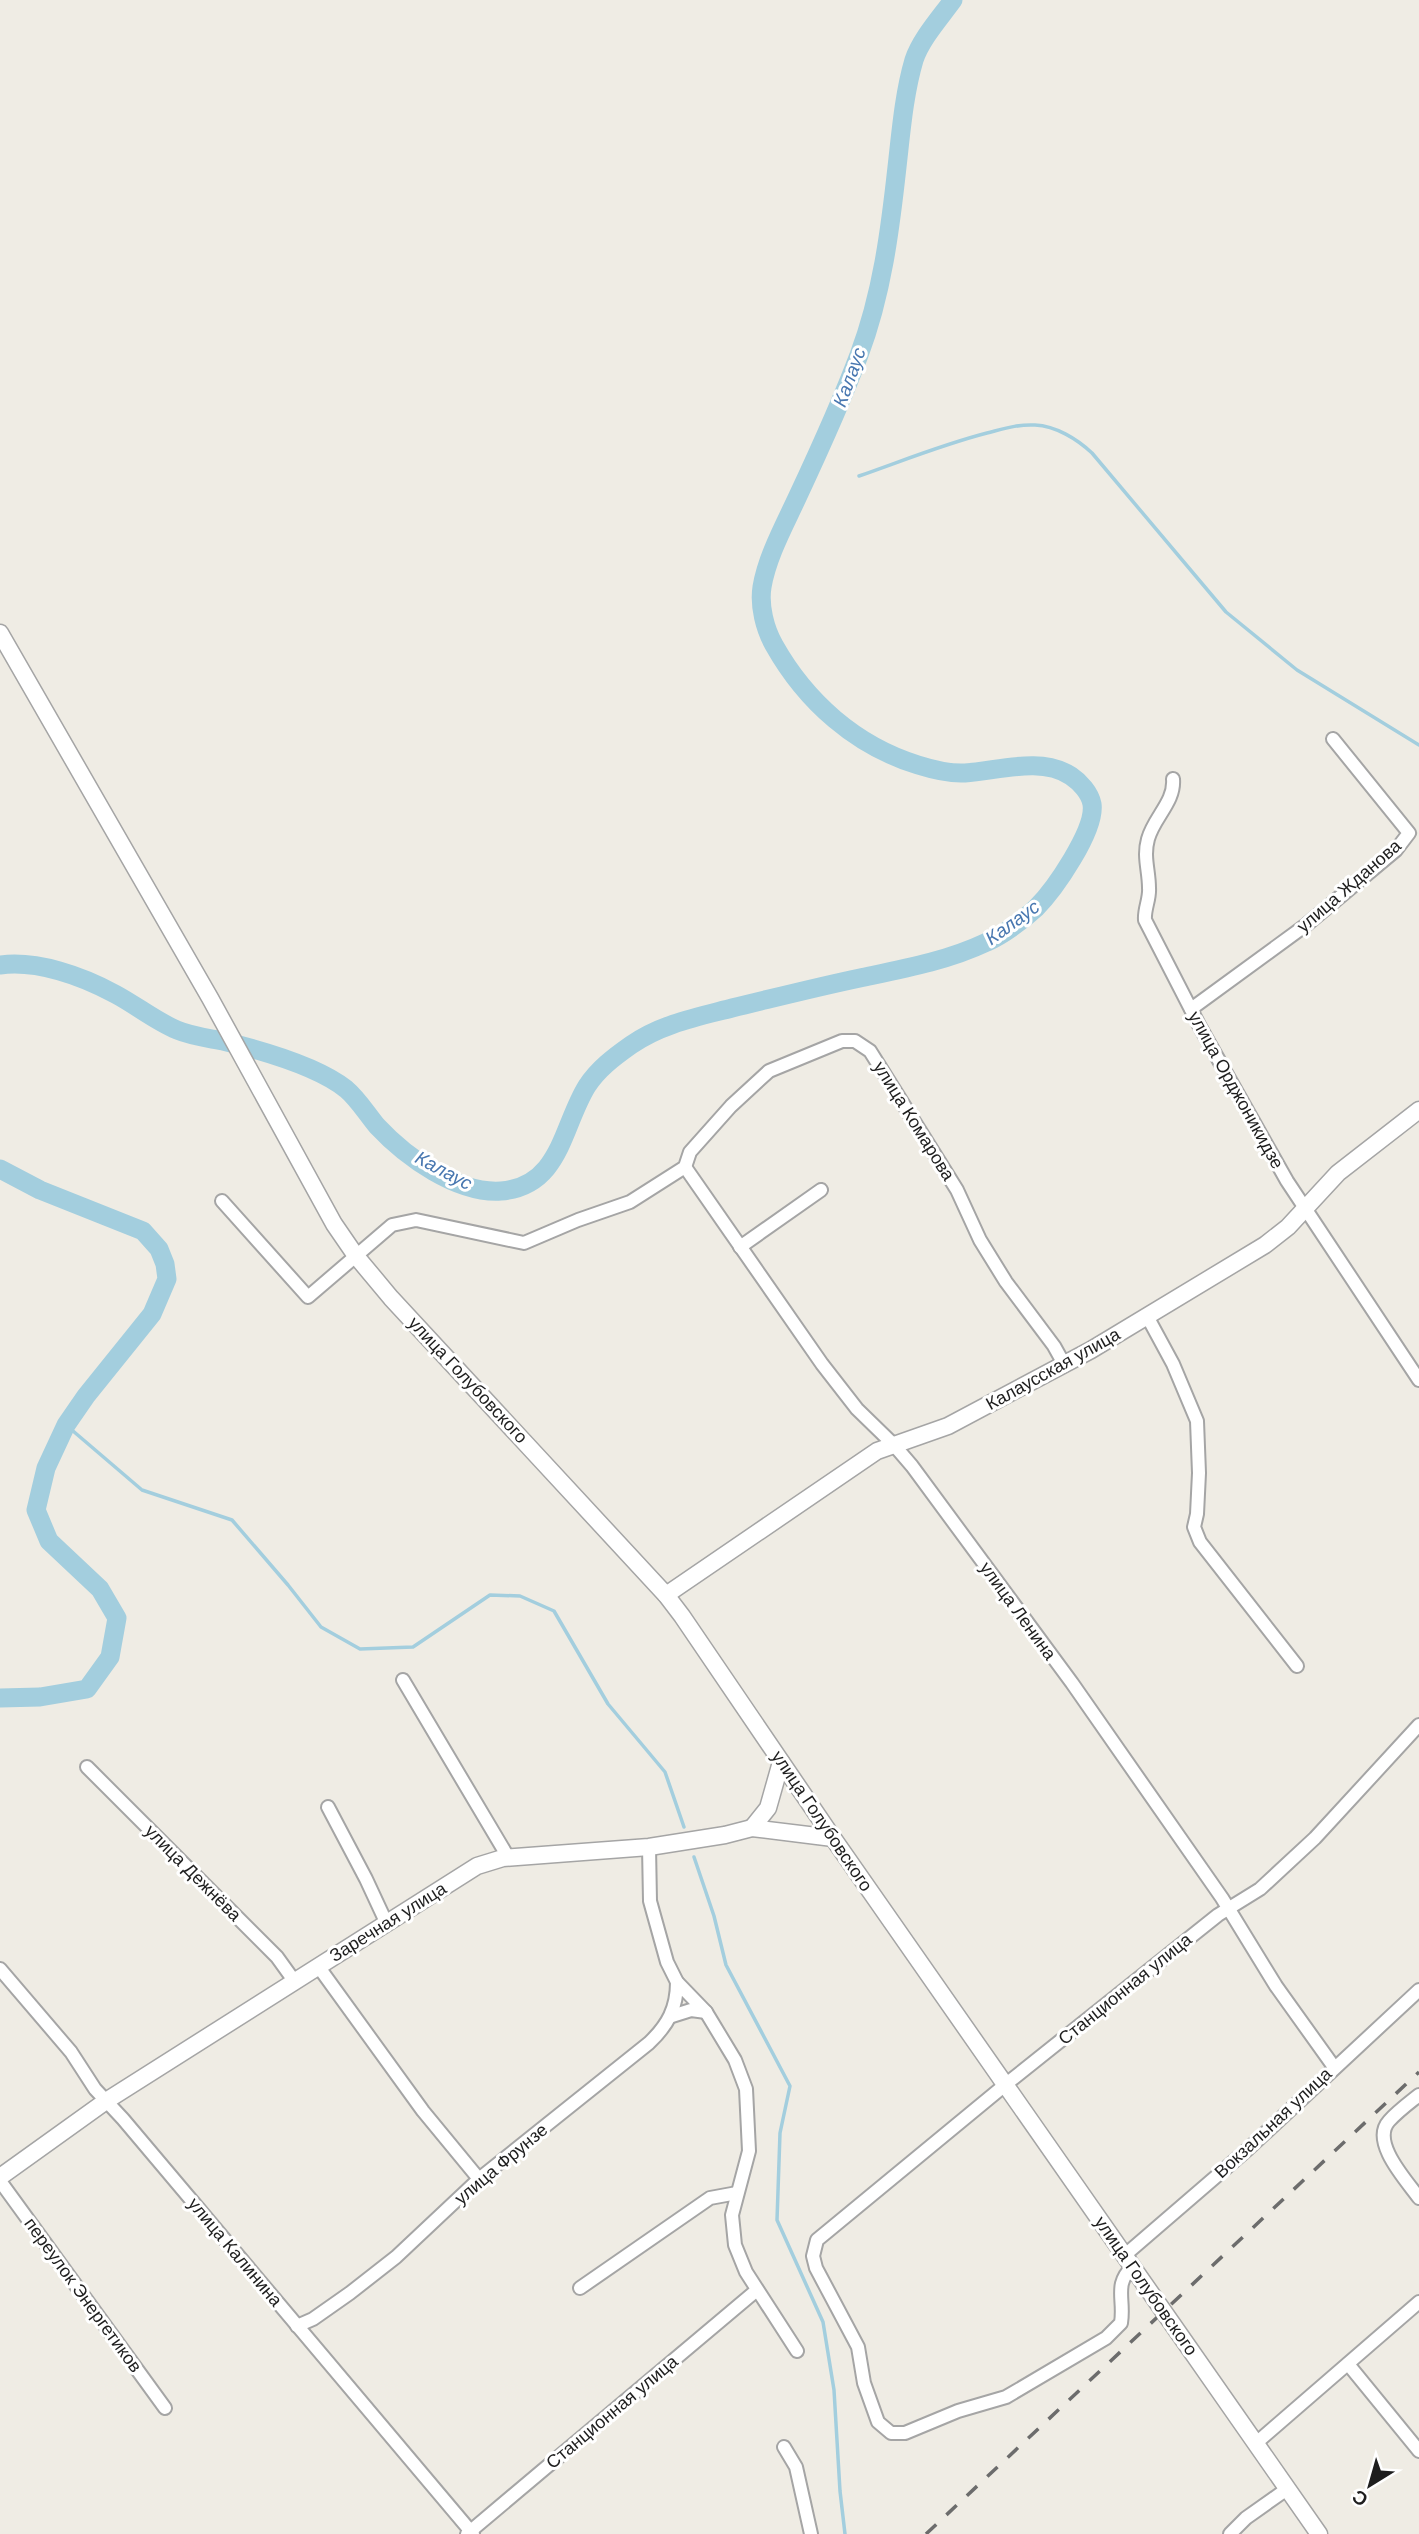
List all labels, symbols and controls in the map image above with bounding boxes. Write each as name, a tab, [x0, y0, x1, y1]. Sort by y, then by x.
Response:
water label: Калаус	[827, 344, 872, 410]
street label: улица Жданова	[1292, 833, 1407, 938]
water label: Калаус	[980, 894, 1045, 951]
street label: улица Орджоникидзе	[1183, 1007, 1289, 1173]
street label: улица Комарова	[868, 1057, 961, 1186]
water label: Калаус	[411, 1145, 477, 1196]
street label: улица Голубовского	[403, 1311, 533, 1449]
street label: Калаусская улица	[982, 1322, 1125, 1416]
street label: улица Ленина	[974, 1557, 1062, 1666]
street label: улица Голубовского	[766, 1746, 878, 1896]
street label: улица Дежнёва	[139, 1819, 247, 1927]
street label: Заречная улица	[325, 1876, 452, 1968]
street label: Станционная улица	[1053, 1927, 1198, 2050]
street label: Вокзальная улица	[1209, 2062, 1338, 2184]
street label: улица Фрунзе	[449, 2118, 553, 2210]
street label: улица Калинина	[182, 2192, 288, 2312]
street label: улица Голубовского	[1089, 2211, 1203, 2361]
street label: переулок Энергетиков	[19, 2213, 147, 2377]
street label: Станционная улица	[541, 2349, 684, 2474]
north arrow	[1335, 2450, 1405, 2520]
text: С	[1347, 2484, 1373, 2512]

